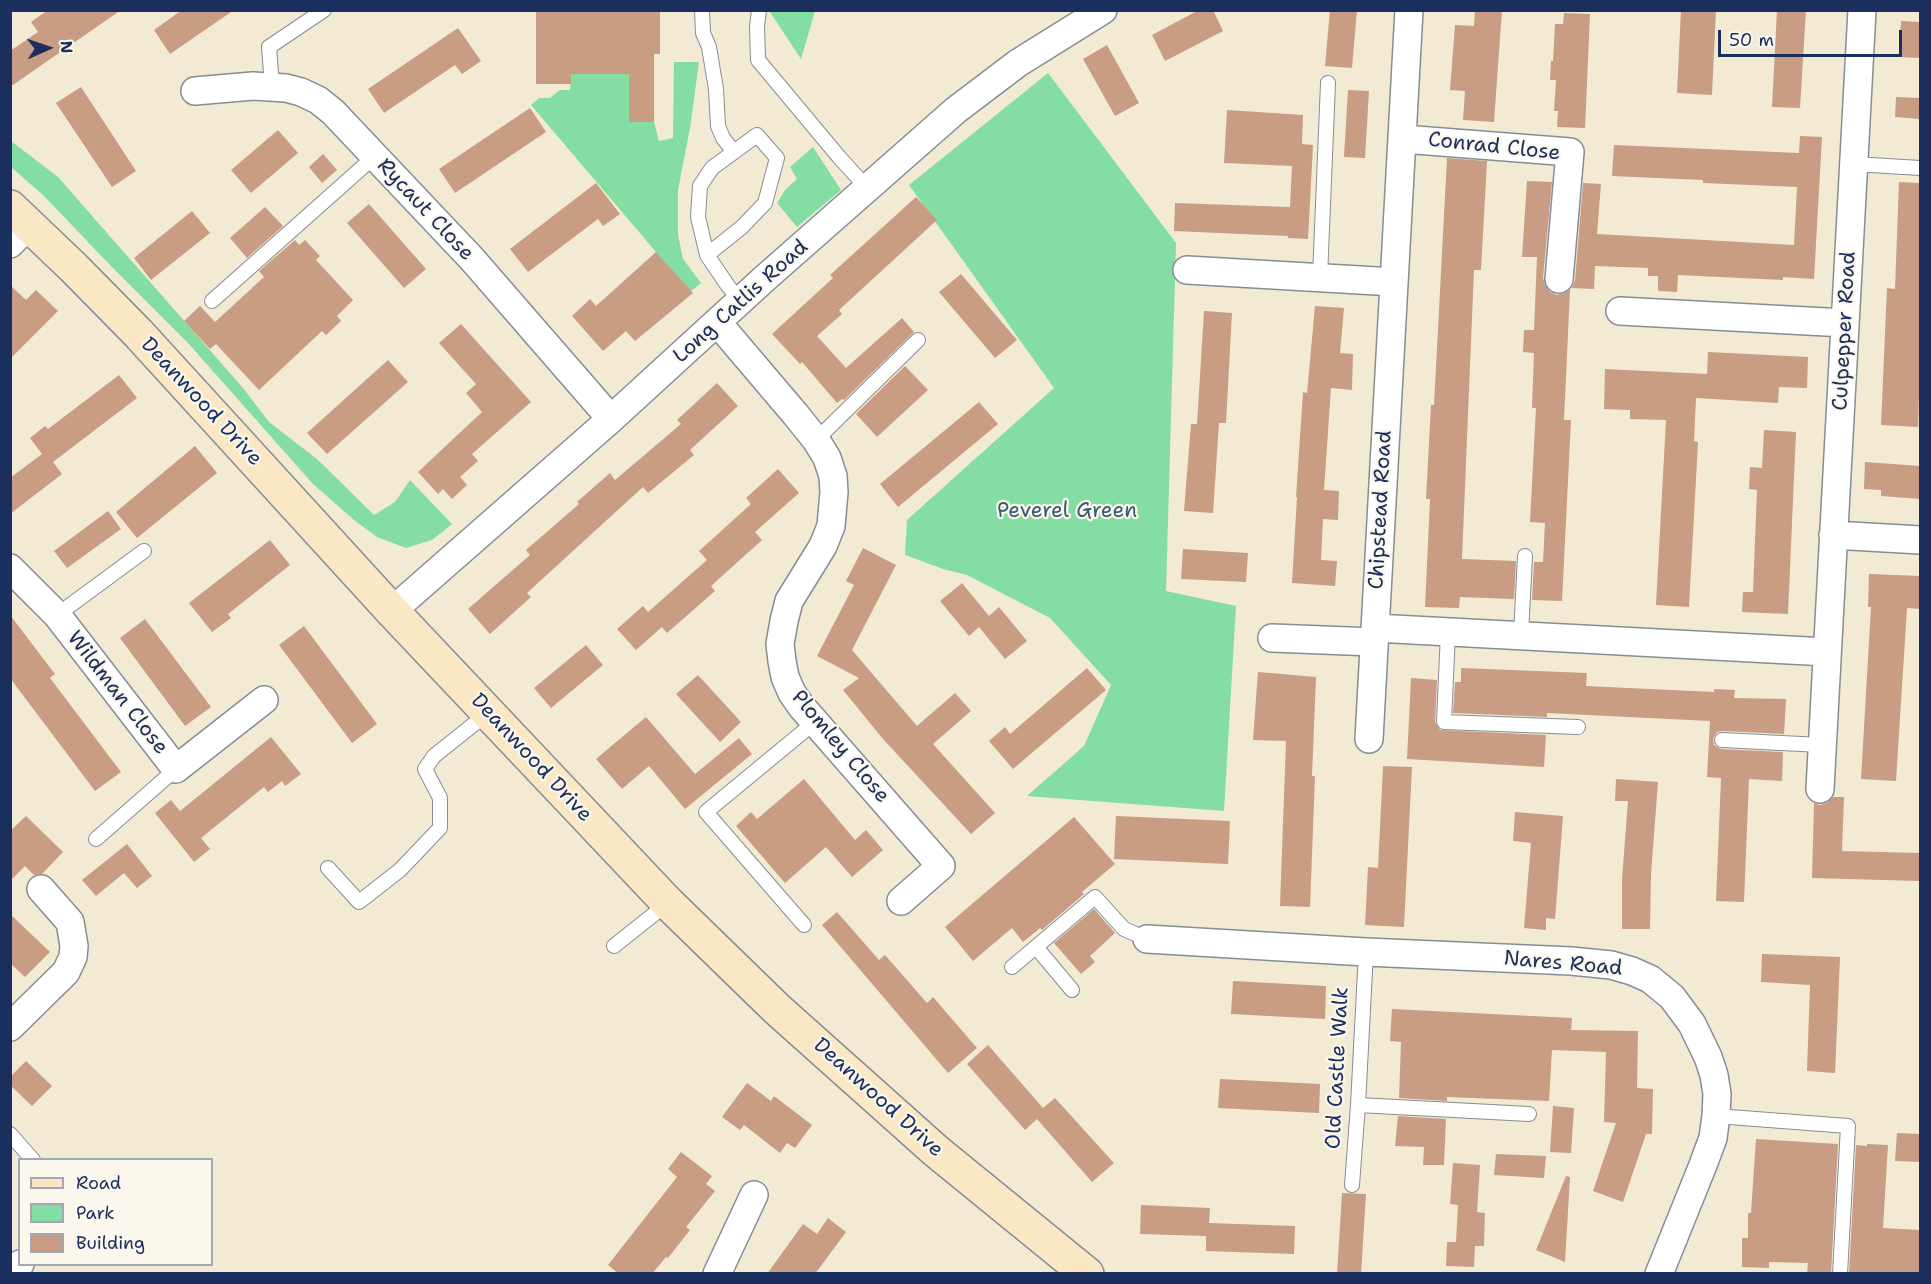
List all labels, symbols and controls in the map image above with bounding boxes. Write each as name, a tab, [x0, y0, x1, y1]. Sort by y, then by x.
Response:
north arrow	[18, 18, 78, 78]
scale bar	[1721, 18, 1906, 56]
text: 50 m	[1729, 28, 1774, 52]
text: N	[56, 40, 77, 54]
street label: Conrad Close	[1427, 128, 1561, 166]
street label: Rycaut Close	[371, 154, 479, 266]
street label: Long Catlis Road	[668, 235, 814, 369]
street label: Culpepper Road	[1828, 251, 1862, 411]
street label: Deanwood Drive	[135, 333, 267, 471]
street label: Chipstead Road	[1364, 430, 1398, 590]
park label: Peverel Green	[997, 499, 1137, 525]
street label: Wildman Close	[61, 626, 173, 760]
street label: Plomley Close	[786, 686, 894, 808]
street label: Deanwood Drive	[465, 689, 597, 827]
street label: Nares Road	[1503, 946, 1623, 982]
street label: Old Castle Walk	[1321, 986, 1355, 1150]
street label: Deanwood Drive	[808, 1033, 948, 1163]
legend	[18, 1158, 213, 1266]
text: Road	[76, 1171, 121, 1195]
text: Park	[76, 1201, 115, 1225]
text: Building	[76, 1231, 145, 1255]

